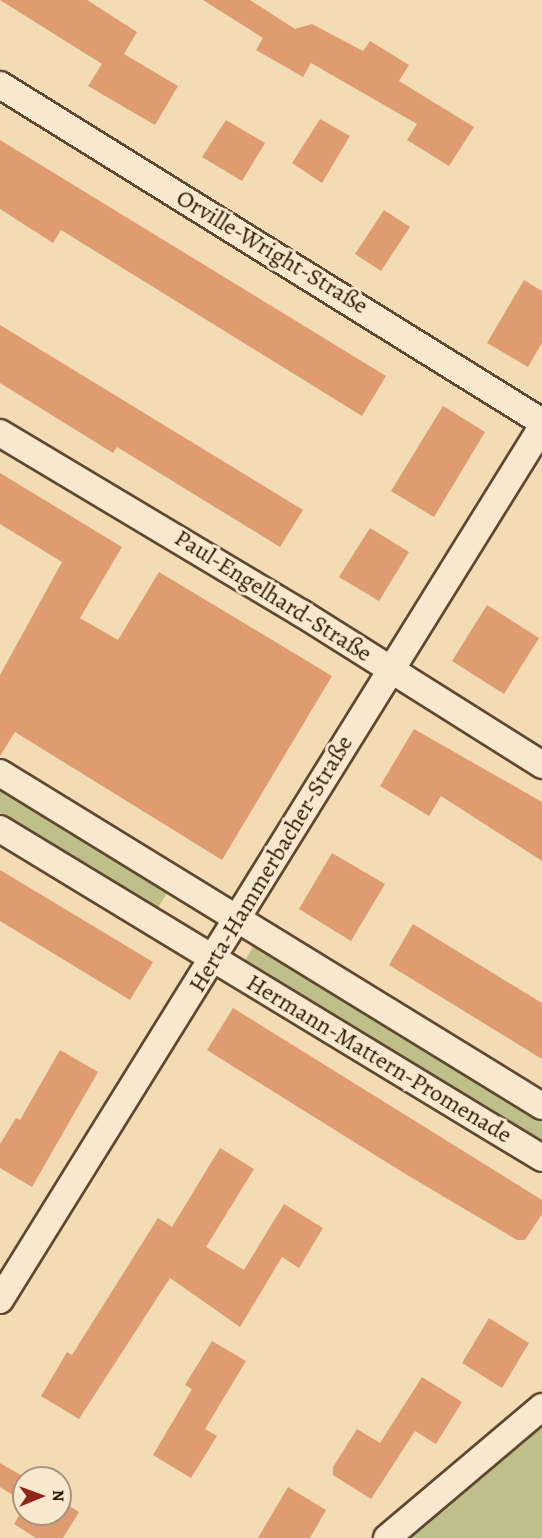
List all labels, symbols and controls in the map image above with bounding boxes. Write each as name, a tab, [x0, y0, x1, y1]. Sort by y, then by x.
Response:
street label: Orville-Wright-Straße	[171, 183, 373, 321]
street label: Paul-Engelhard-Straße	[169, 524, 377, 668]
street label: Herta-Hammerbacher-Straße	[183, 730, 359, 998]
street label: Hermann-Mattern-Promenade	[241, 968, 517, 1150]
north arrow	[12, 1466, 72, 1526]
text: N	[47, 1490, 69, 1502]

